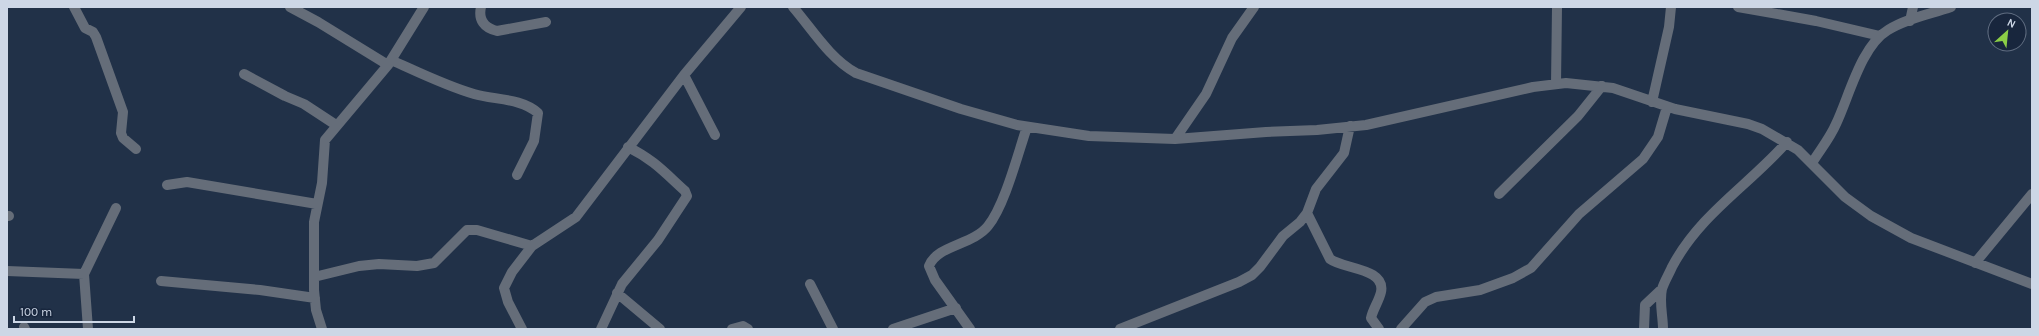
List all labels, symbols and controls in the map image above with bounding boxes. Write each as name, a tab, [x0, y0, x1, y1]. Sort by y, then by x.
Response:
north arrow	[1987, 12, 2027, 52]
text: N	[2005, 16, 2018, 31]
scale bar	[14, 298, 134, 324]
text: 100 m	[20, 305, 52, 319]

